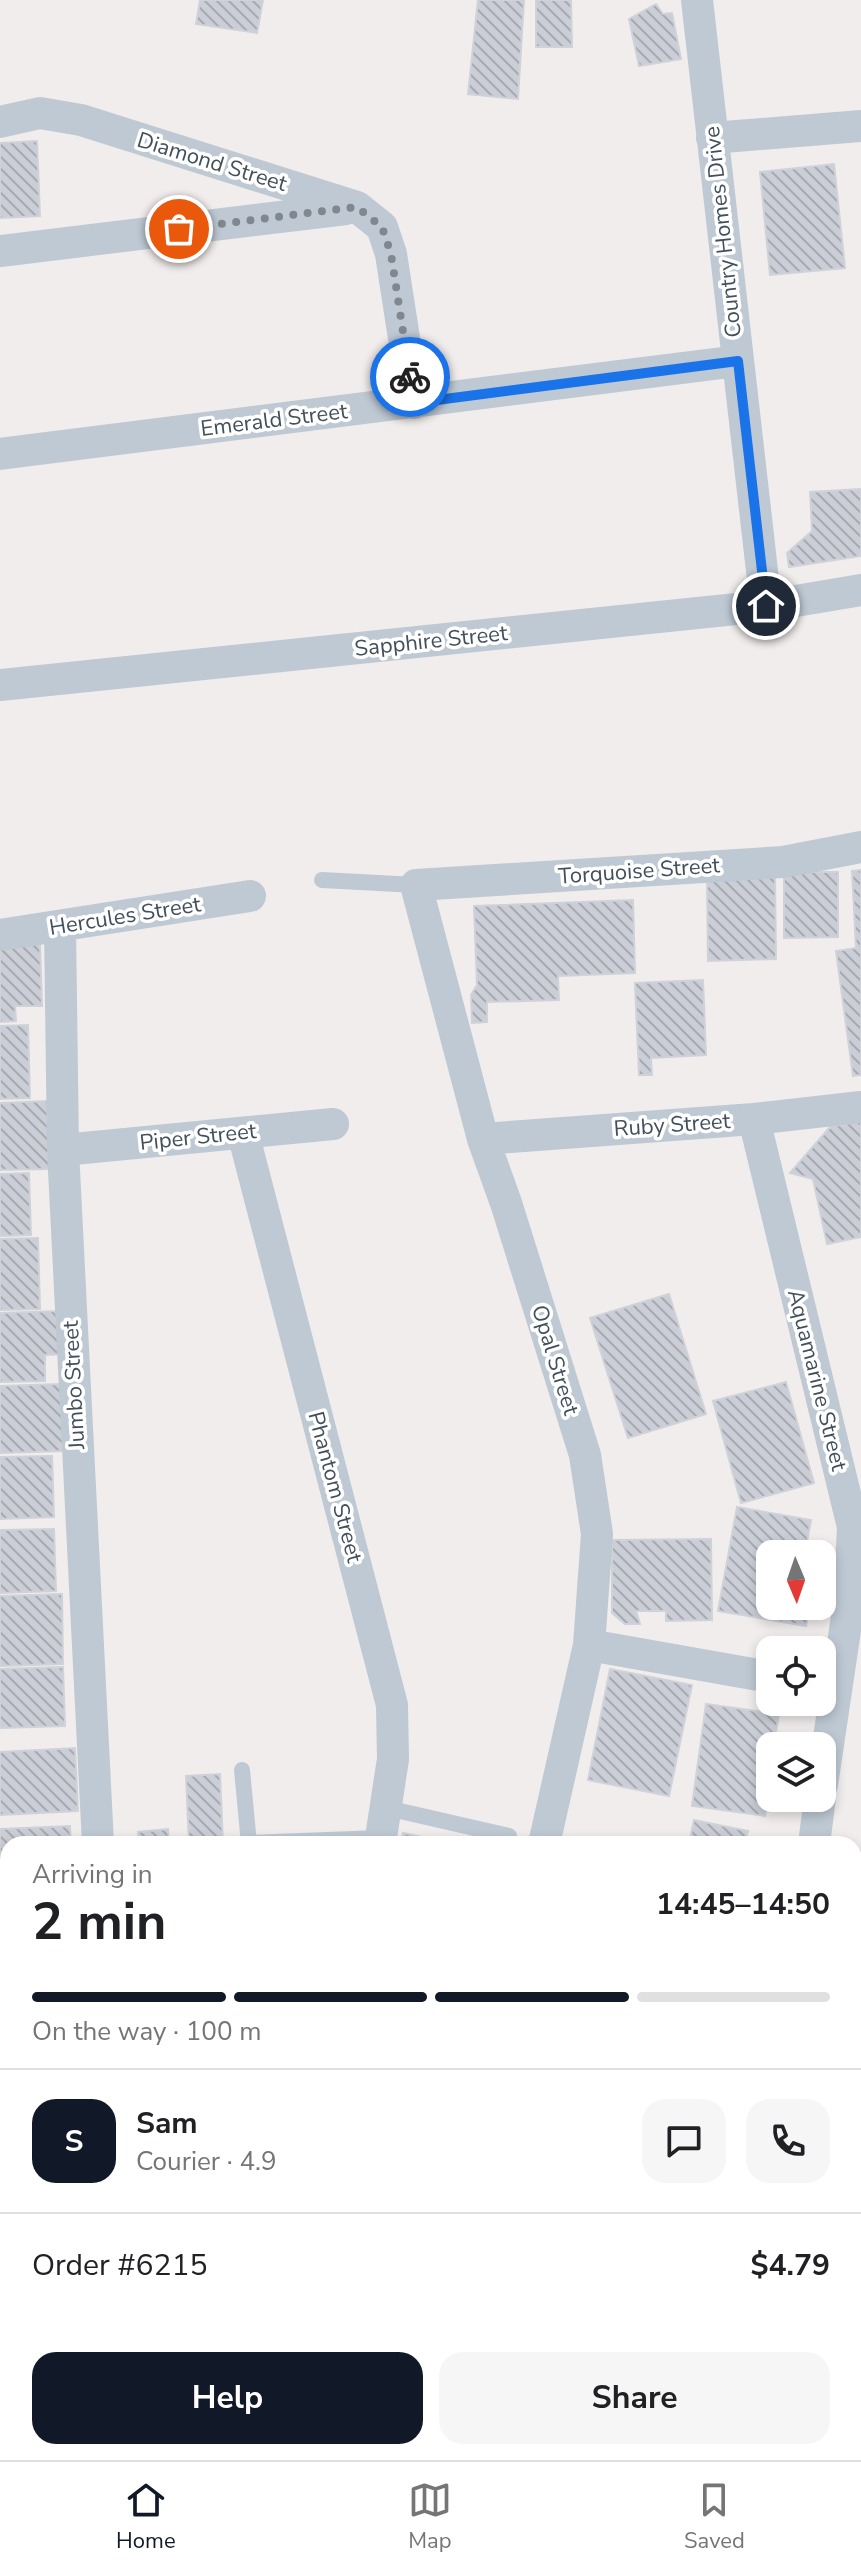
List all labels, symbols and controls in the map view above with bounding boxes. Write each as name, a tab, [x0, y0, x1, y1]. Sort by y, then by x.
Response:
street label: Diamond Street	[133, 125, 291, 199]
street label: Country Homes Drive	[697, 125, 749, 339]
pin	[145, 195, 213, 263]
icon: bag	[157, 207, 201, 251]
courier	[370, 337, 450, 417]
icon: bike	[388, 355, 432, 399]
street label: Emerald Street	[199, 396, 349, 444]
pin	[732, 572, 800, 640]
icon: home	[744, 584, 788, 628]
street label: Sapphire Street	[353, 618, 509, 664]
street label: Torquoise Street	[557, 850, 721, 892]
street label: Hercules Street	[47, 889, 203, 943]
street label: Ruby Street	[613, 1106, 732, 1144]
street label: Piper Street	[138, 1116, 258, 1158]
street label: Aquamarine Street	[780, 1286, 854, 1474]
street label: Opal Street	[524, 1301, 586, 1419]
street label: Jumbo Street	[56, 1319, 92, 1451]
street label: Phantom Street	[300, 1408, 370, 1566]
north arrow	[756, 1540, 836, 1620]
map controls	[756, 1540, 836, 1812]
button: locate	[756, 1636, 836, 1716]
button: layers	[756, 1732, 836, 1812]
text: Arriving in	[32, 1857, 153, 1892]
text: 14:45–14:50	[656, 1884, 830, 1925]
text: 2 min	[32, 1886, 167, 1957]
text: On the way · 100 m	[32, 2014, 261, 2049]
button: chat	[642, 2099, 726, 2183]
button: phone	[746, 2099, 830, 2183]
text: Sam	[136, 2103, 198, 2144]
text: S	[65, 2121, 83, 2162]
text: Courier · 4.9	[136, 2144, 277, 2179]
text: Order #6215	[32, 2245, 207, 2286]
text: $4.79	[751, 2245, 830, 2286]
button: Help	[32, 2352, 423, 2444]
button: Share	[439, 2352, 830, 2444]
tab: Home	[116, 2478, 176, 2556]
tab: Map	[408, 2478, 452, 2556]
tab: Saved	[684, 2478, 745, 2556]

